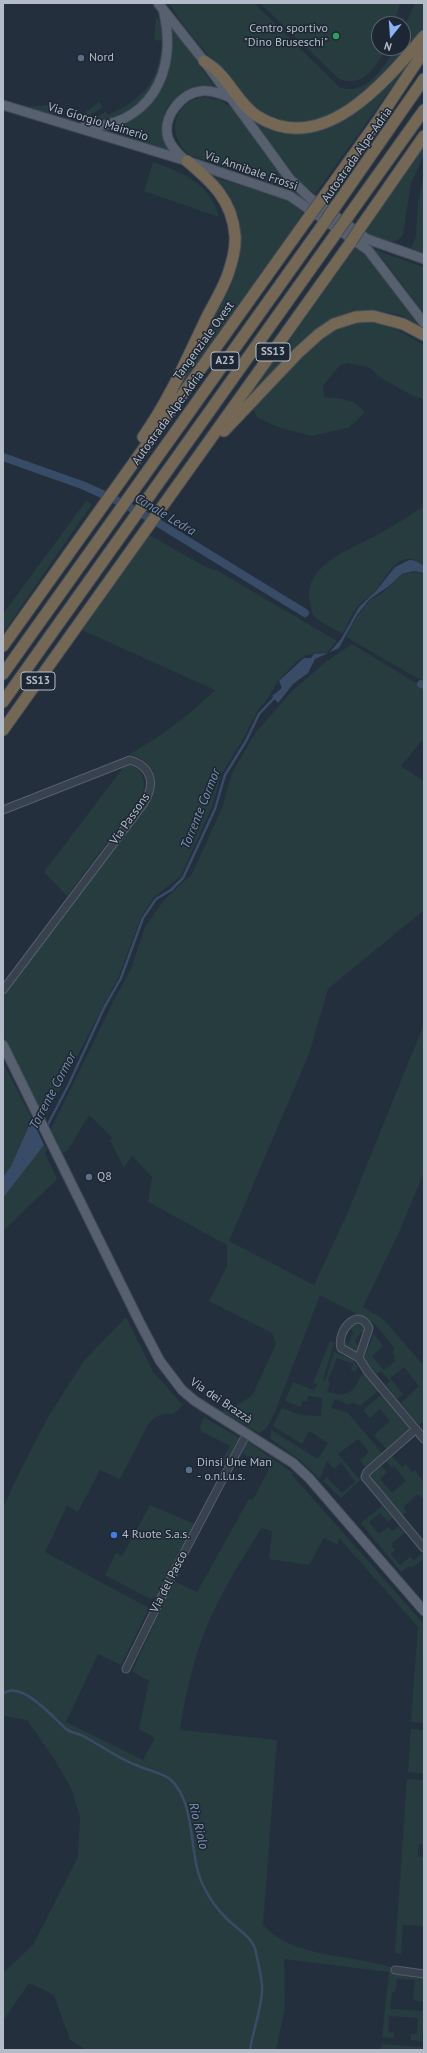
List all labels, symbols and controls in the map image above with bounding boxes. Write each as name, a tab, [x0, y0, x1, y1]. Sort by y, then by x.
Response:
north arrow	[371, 16, 411, 56]
place label: Centro sportivo "Dino Bruseschi"	[244, 22, 328, 50]
marker: Centro sportivo "Dino Bruseschi"	[331, 31, 341, 41]
text: N	[382, 39, 393, 54]
place label: Nord	[89, 51, 114, 65]
marker: Nord	[76, 53, 86, 63]
street label: Via Giorgio Mainerio	[46, 100, 150, 144]
street label: Autostrada Alpe-Adria	[319, 105, 395, 205]
street label: Via Annibale Frossi	[202, 148, 300, 194]
street label: Tangenziale Ovest	[171, 299, 237, 383]
road number: SS13	[256, 343, 290, 361]
road number: A23	[211, 352, 239, 370]
street label: Autostrada Alpe-Adria	[129, 368, 207, 468]
water label: Canale Ledra	[132, 491, 198, 539]
road number: SS13	[21, 672, 55, 690]
water label: Torrente Cormor	[178, 767, 224, 851]
street label: Via Passons	[107, 790, 153, 848]
water label: Torrente Cormor	[26, 1050, 80, 1132]
place label: Q8	[97, 1170, 112, 1184]
marker: Q8	[84, 1172, 94, 1182]
street label: Via dei Brazzà	[187, 1375, 255, 1427]
place label: Dinsi Une Man - o.n.l.u.s.	[197, 1456, 272, 1484]
marker: Dinsi Une Man - o.n.l.u.s.	[184, 1465, 194, 1475]
place label: 4 Ruote S.a.s.	[122, 1528, 190, 1542]
marker: 4 Ruote S.a.s.	[109, 1530, 119, 1540]
street label: Via del Pasco	[147, 1549, 191, 1615]
water label: Rio Riolo	[185, 1801, 211, 1851]

